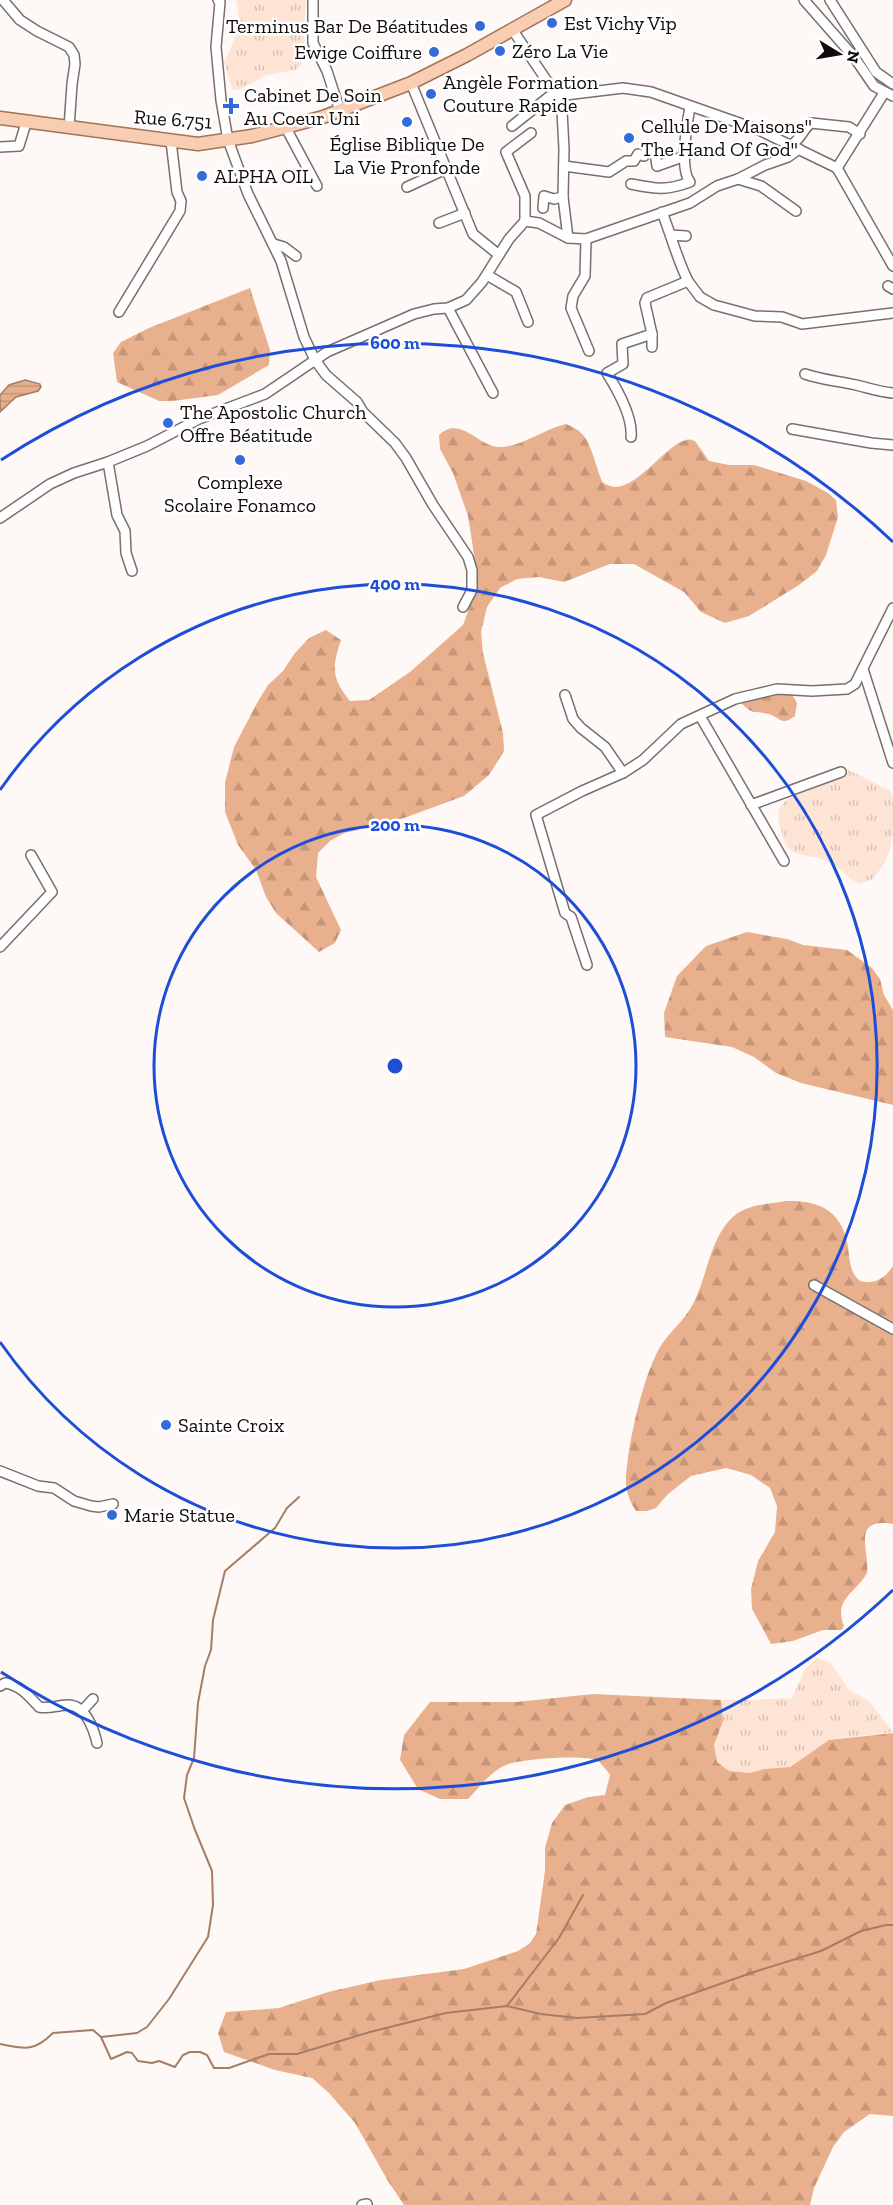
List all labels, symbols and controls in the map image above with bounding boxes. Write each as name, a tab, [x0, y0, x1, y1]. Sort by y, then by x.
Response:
place label: Est Vichy Vip	[564, 11, 677, 35]
place label: Terminus Bar De Béatitudes	[226, 14, 468, 38]
marker: Est Vichy Vip	[545, 16, 559, 30]
marker: Terminus Bar De Béatitudes	[473, 19, 487, 33]
north arrow	[809, 24, 869, 84]
place label: Zéro La Vie	[512, 39, 608, 63]
place label: Ewige Coiffure	[294, 40, 422, 64]
marker: Zéro La Vie	[493, 44, 507, 58]
marker: Ewige Coiffure	[427, 45, 441, 59]
text: N	[843, 49, 864, 65]
place label: Angèle Formation Couture Rapide	[443, 70, 599, 117]
place label: Cabinet De Soin Au Coeur Uni	[244, 83, 382, 130]
marker: Angèle Formation Couture Rapide	[424, 87, 438, 101]
marker: Cabinet De Soin Au Coeur Uni	[222, 97, 240, 115]
street label: Rue 6.751	[133, 104, 213, 134]
place label: Cellule De Maisons" The Hand Of God"	[641, 114, 812, 161]
marker: Église Biblique De La Vie Pronfonde	[400, 115, 414, 129]
marker: Cellule De Maisons" The Hand Of God"	[622, 131, 636, 145]
place label: Église Biblique De La Vie Pronfonde	[330, 132, 484, 179]
place label: ALPHA OIL	[214, 164, 313, 188]
marker: ALPHA OIL	[195, 169, 209, 183]
text: 600 m	[370, 332, 420, 354]
place label: The Apostolic Church Offre Béatitude	[180, 400, 367, 447]
marker: The Apostolic Church Offre Béatitude	[161, 416, 175, 430]
marker: Complexe Scolaire Fonamco	[233, 453, 247, 467]
place label: Complexe Scolaire Fonamco	[164, 470, 316, 517]
text: 400 m	[370, 573, 420, 595]
text: 200 m	[370, 814, 420, 836]
centre of rings	[385, 1056, 405, 1076]
place label: Sainte Croix	[178, 1413, 284, 1437]
marker: Sainte Croix	[159, 1418, 173, 1432]
place label: Marie Statue	[124, 1503, 235, 1527]
marker: Marie Statue	[105, 1508, 119, 1522]

